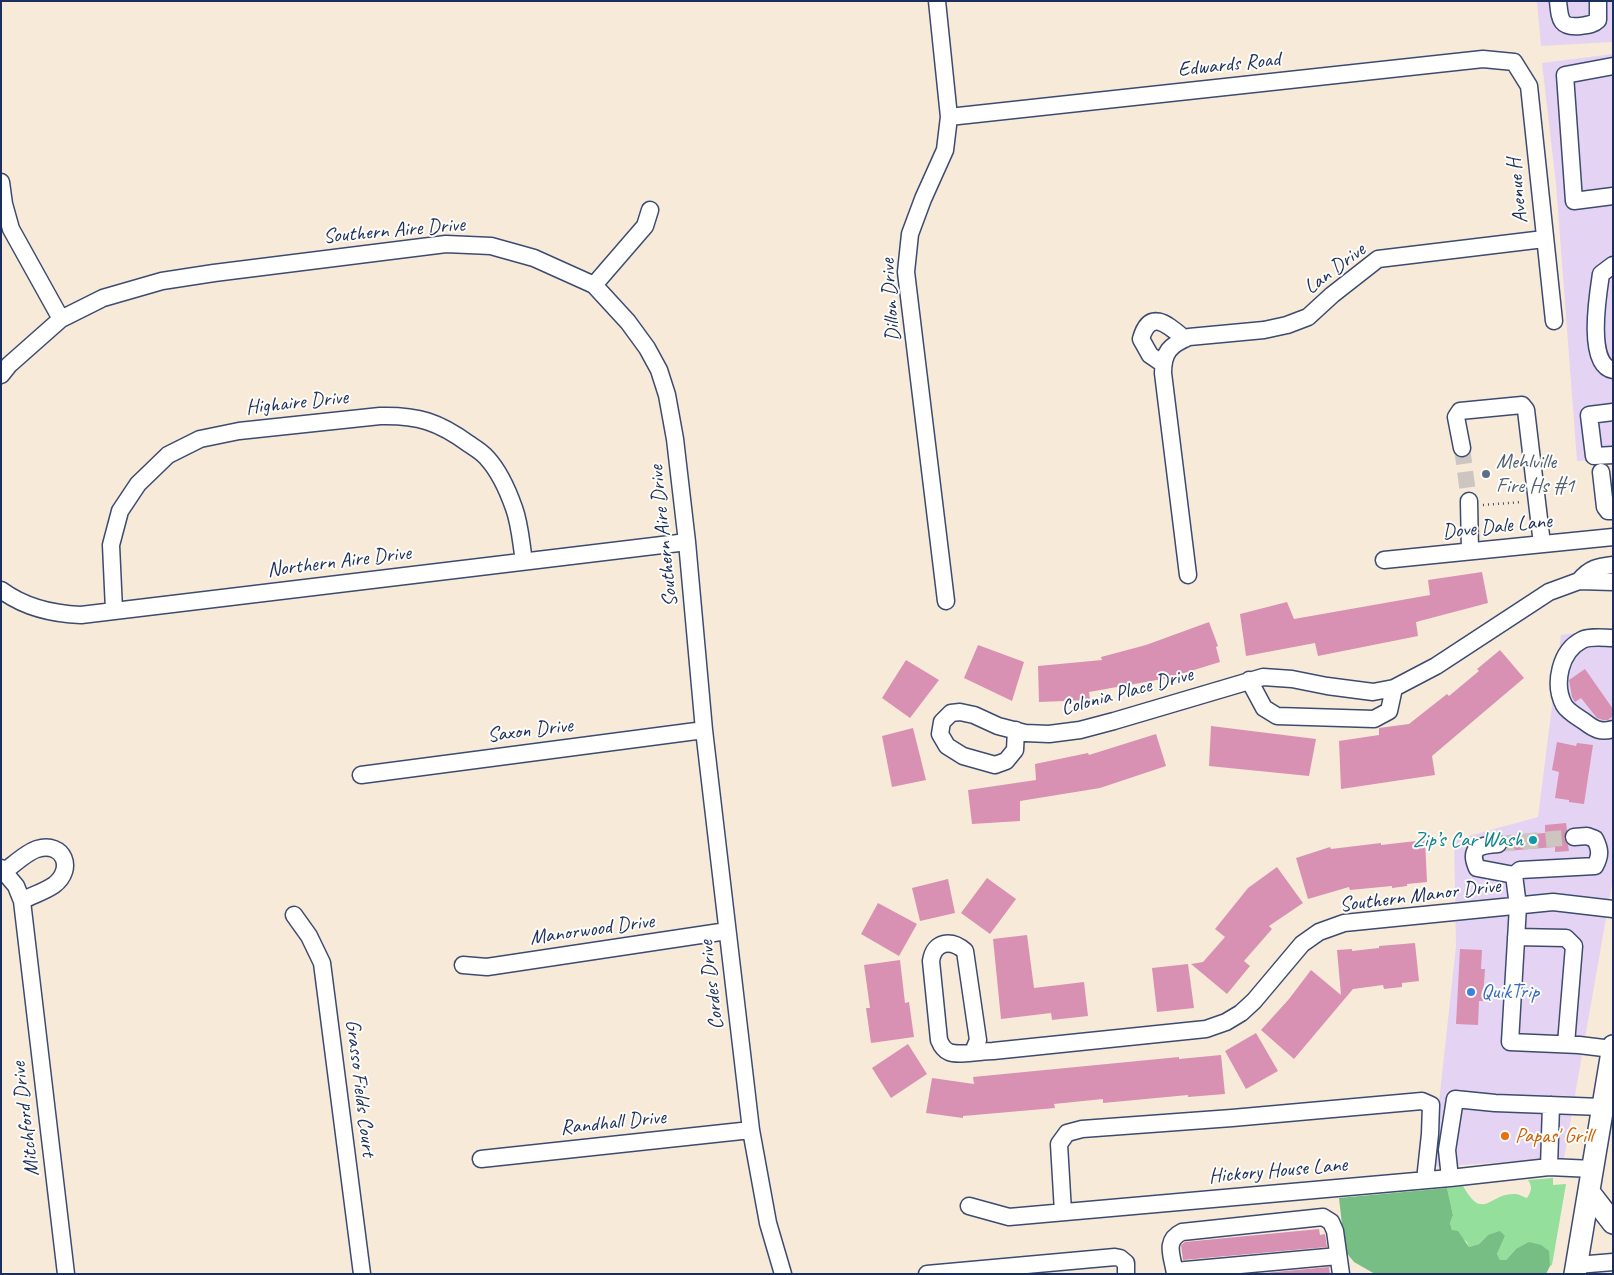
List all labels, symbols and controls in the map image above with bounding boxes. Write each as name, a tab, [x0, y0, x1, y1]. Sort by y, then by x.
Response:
street label: Edwards Road	[1177, 47, 1281, 83]
street label: Avenue H	[1502, 157, 1534, 225]
street label: Southern Aire Drive	[322, 212, 466, 250]
street label: Lan Drive	[1299, 238, 1371, 300]
street label: Dillon Drive	[876, 258, 906, 342]
street label: Highaire Drive	[245, 385, 349, 421]
place label: Mehlville Fire Hs #1	[1496, 449, 1574, 499]
street label: Southern Aire Drive	[644, 464, 684, 608]
marker: Mehlville Fire Hs #1	[1480, 468, 1492, 480]
street label: Dove Dale Lane	[1441, 509, 1553, 545]
street label: Northern Aire Drive	[266, 541, 412, 583]
street label: Colonia Place Drive	[1058, 662, 1196, 722]
street label: Saxon Drive	[486, 713, 574, 749]
place label: Zip’s Car Wash	[1413, 827, 1523, 853]
marker: Zip’s Car Wash	[1527, 834, 1539, 846]
street label: Southern Manor Drive	[1338, 874, 1502, 918]
street label: Manorwood Drive	[528, 909, 656, 951]
street label: Cordes Drive	[694, 939, 730, 1031]
place label: QuikTrip	[1481, 979, 1539, 1005]
marker: QuikTrip	[1465, 986, 1477, 998]
street label: Grasso Fields Court	[339, 1018, 381, 1158]
street label: Mitchford Drive	[6, 1060, 46, 1178]
street label: Randhall Drive	[559, 1105, 667, 1141]
place label: Papas' Grill	[1515, 1123, 1593, 1149]
marker: Papas' Grill	[1499, 1130, 1511, 1142]
street label: Hickory House Lane	[1208, 1152, 1348, 1190]

